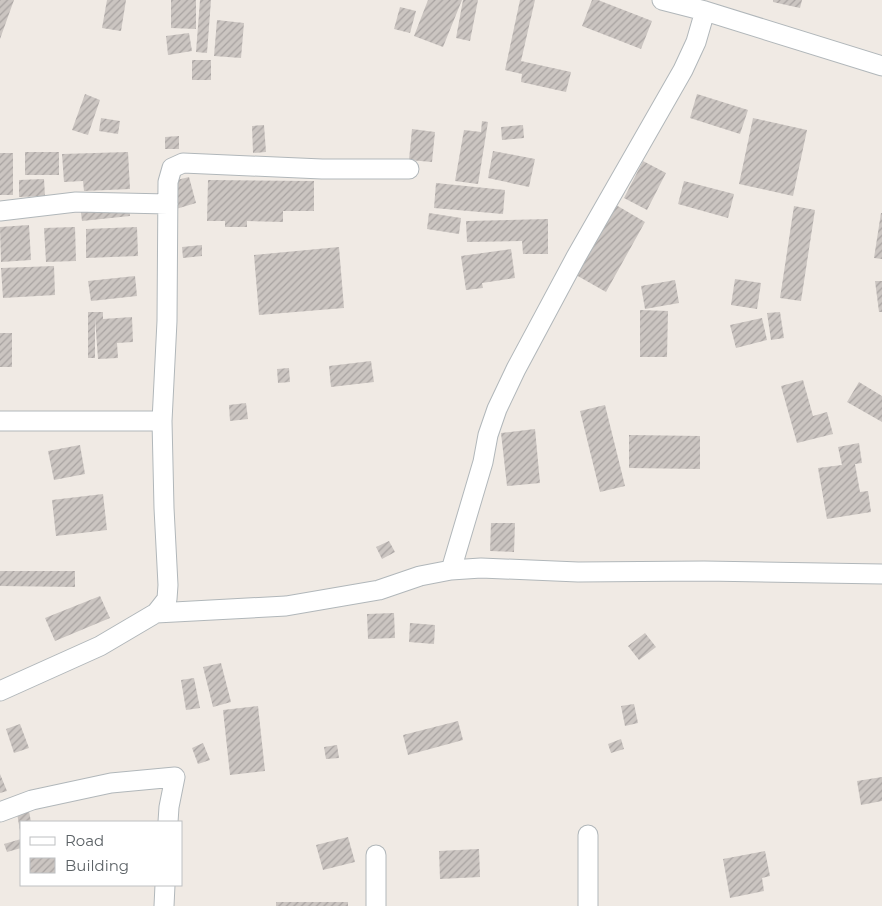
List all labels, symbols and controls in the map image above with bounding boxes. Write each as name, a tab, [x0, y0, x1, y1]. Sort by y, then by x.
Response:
legend	[20, 821, 182, 886]
text: Road	[65, 831, 104, 850]
text: Building	[65, 856, 129, 875]

